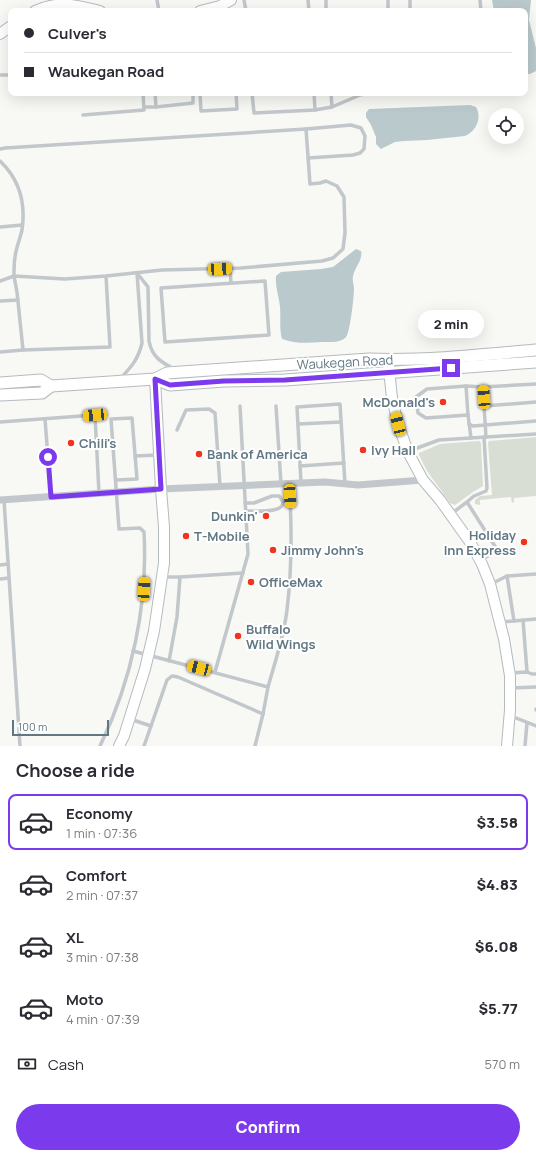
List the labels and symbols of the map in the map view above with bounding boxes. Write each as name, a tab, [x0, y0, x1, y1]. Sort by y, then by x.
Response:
car	[208, 262, 232, 276]
callout: 2 min	[418, 310, 484, 338]
street label: Waukegan Road	[296, 350, 394, 374]
route end	[442, 359, 460, 377]
car	[477, 385, 491, 409]
place label: McDonald's	[363, 393, 435, 411]
marker: McDonald's	[438, 397, 448, 407]
car	[83, 408, 107, 422]
car	[389, 411, 407, 437]
place label: Chili's	[79, 434, 116, 452]
marker: Chili's	[66, 438, 76, 448]
place label: Ivy Hall	[371, 441, 416, 459]
place label: Bank of America	[207, 445, 308, 463]
marker: Ivy Hall	[358, 445, 368, 455]
route start	[39, 448, 57, 466]
marker: Bank of America	[194, 449, 204, 459]
car	[283, 484, 297, 508]
place label: Dunkin'	[211, 507, 258, 525]
marker: Dunkin'	[261, 511, 271, 521]
place label: Holiday Inn Express	[444, 526, 517, 559]
place label: T-Mobile	[194, 527, 250, 545]
marker: T-Mobile	[181, 531, 191, 541]
marker: Holiday Inn Express	[519, 537, 529, 547]
place label: Jimmy John's	[281, 541, 364, 559]
marker: Jimmy John's	[268, 545, 278, 555]
place label: OfficeMax	[259, 573, 324, 591]
car	[137, 577, 151, 601]
marker: OfficeMax	[246, 577, 256, 587]
place label: Buffalo Wild Wings	[246, 620, 316, 653]
marker: Buffalo Wild Wings	[233, 631, 243, 641]
car	[186, 659, 212, 677]
scale bar	[12, 718, 109, 737]

